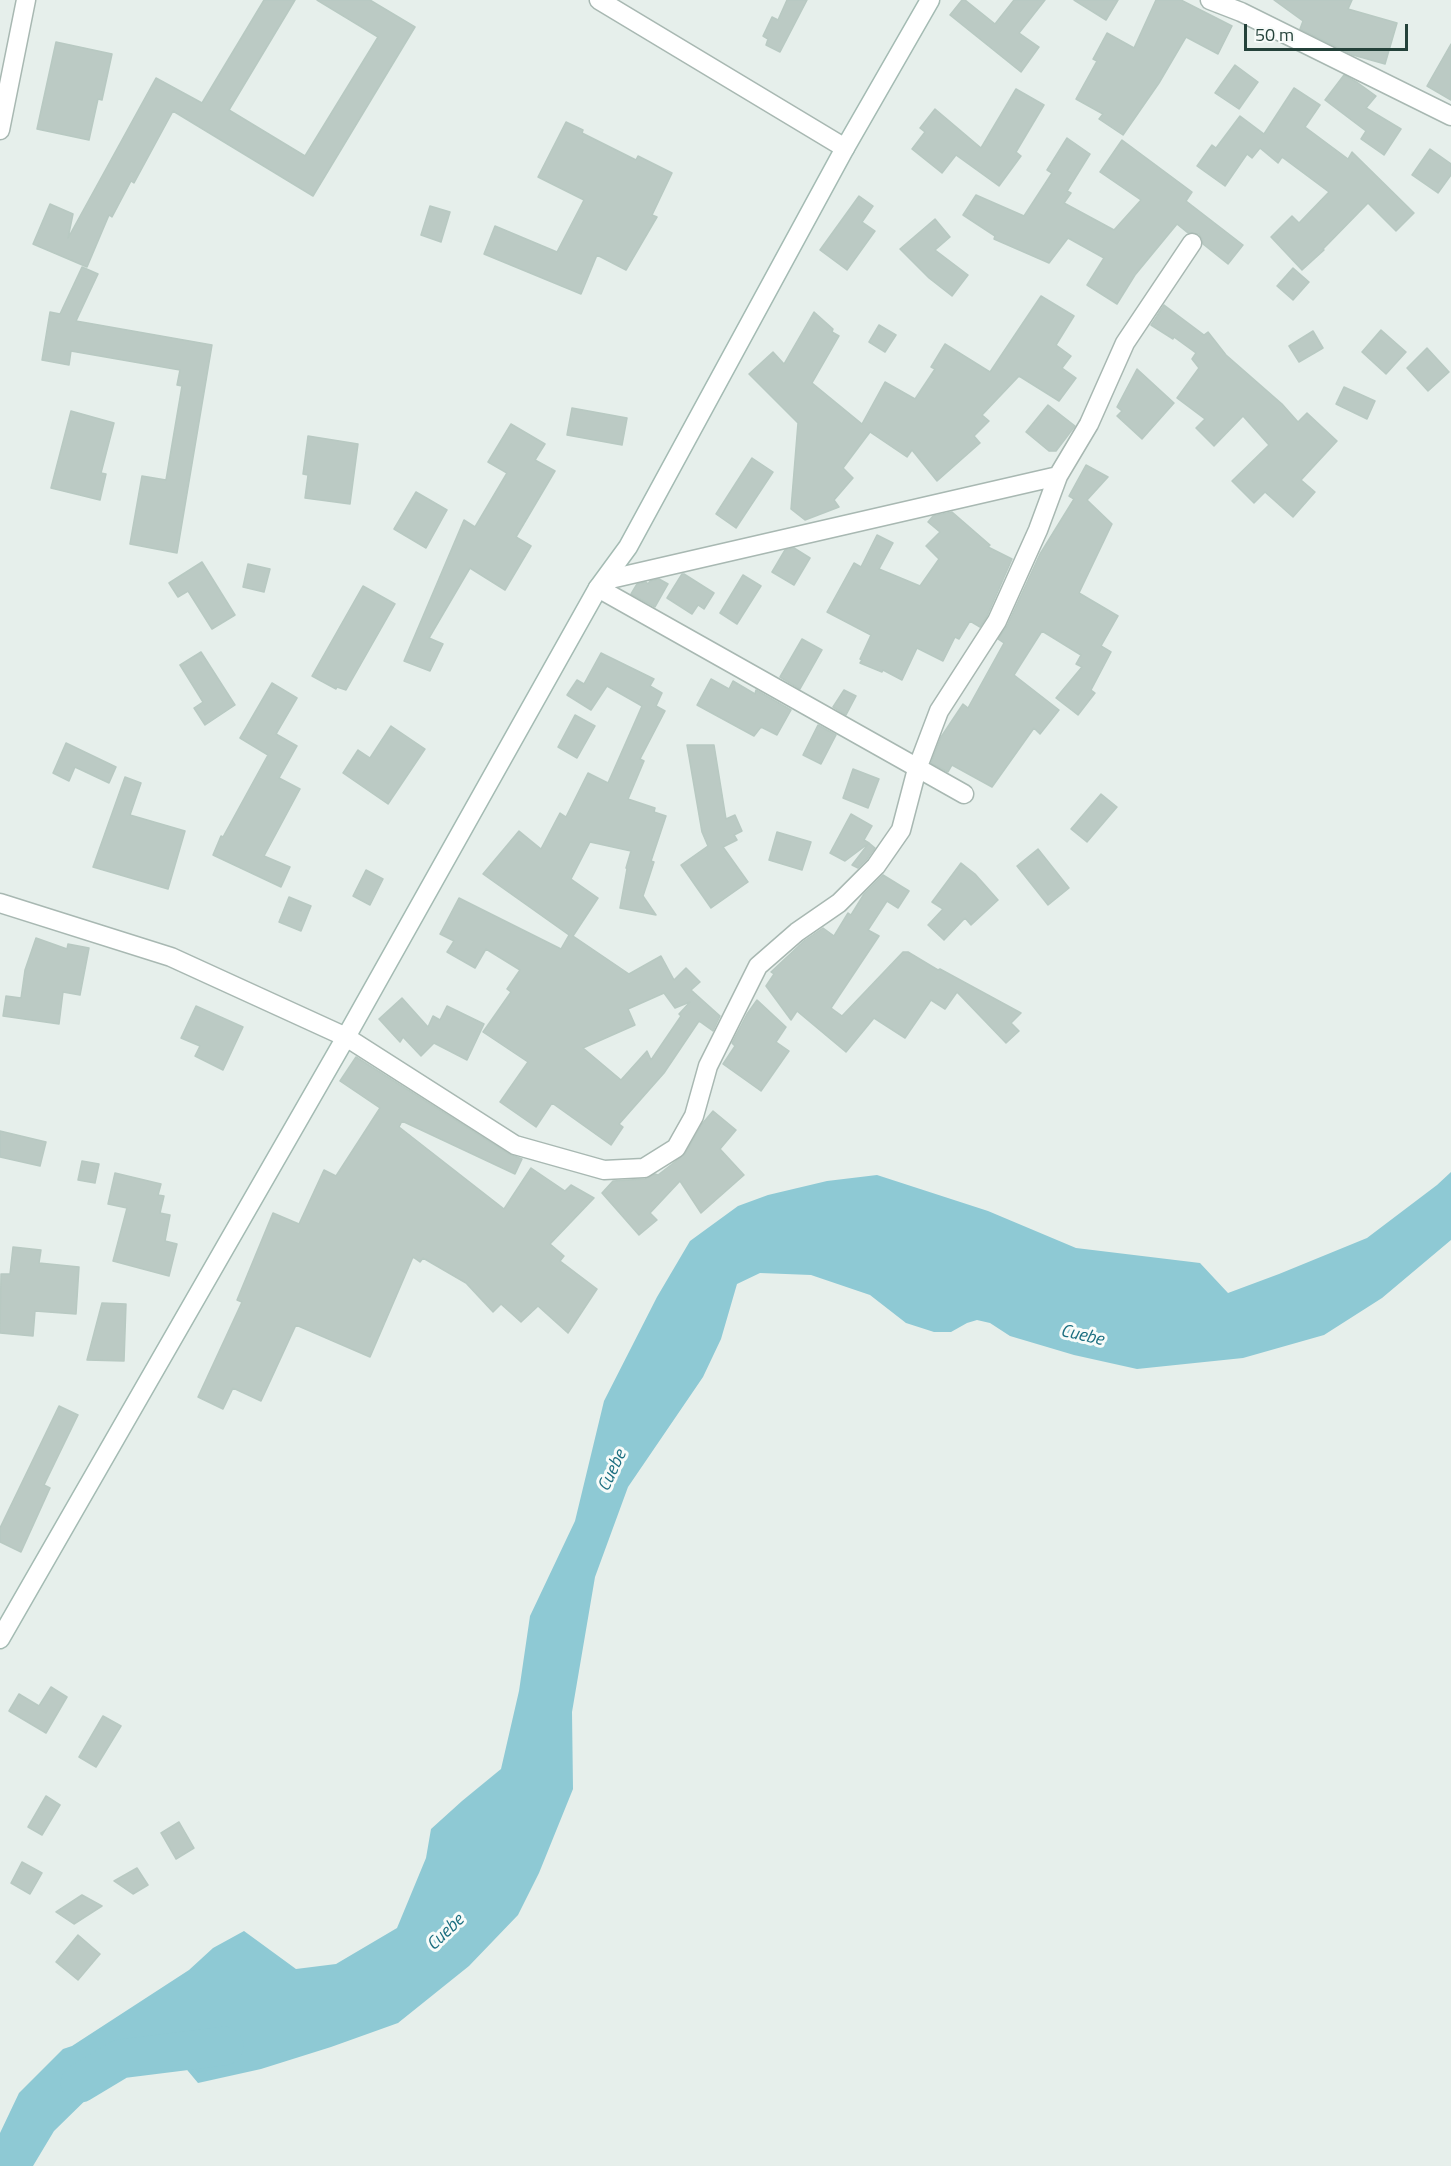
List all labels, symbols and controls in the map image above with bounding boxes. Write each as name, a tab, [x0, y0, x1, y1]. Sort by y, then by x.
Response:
scale bar	[1247, 12, 1410, 50]
text: 50 m	[1255, 21, 1294, 48]
water label: Cuebe	[1058, 1321, 1106, 1351]
water label: Cuebe	[594, 1447, 632, 1495]
water label: Cuebe	[423, 1910, 469, 1956]

